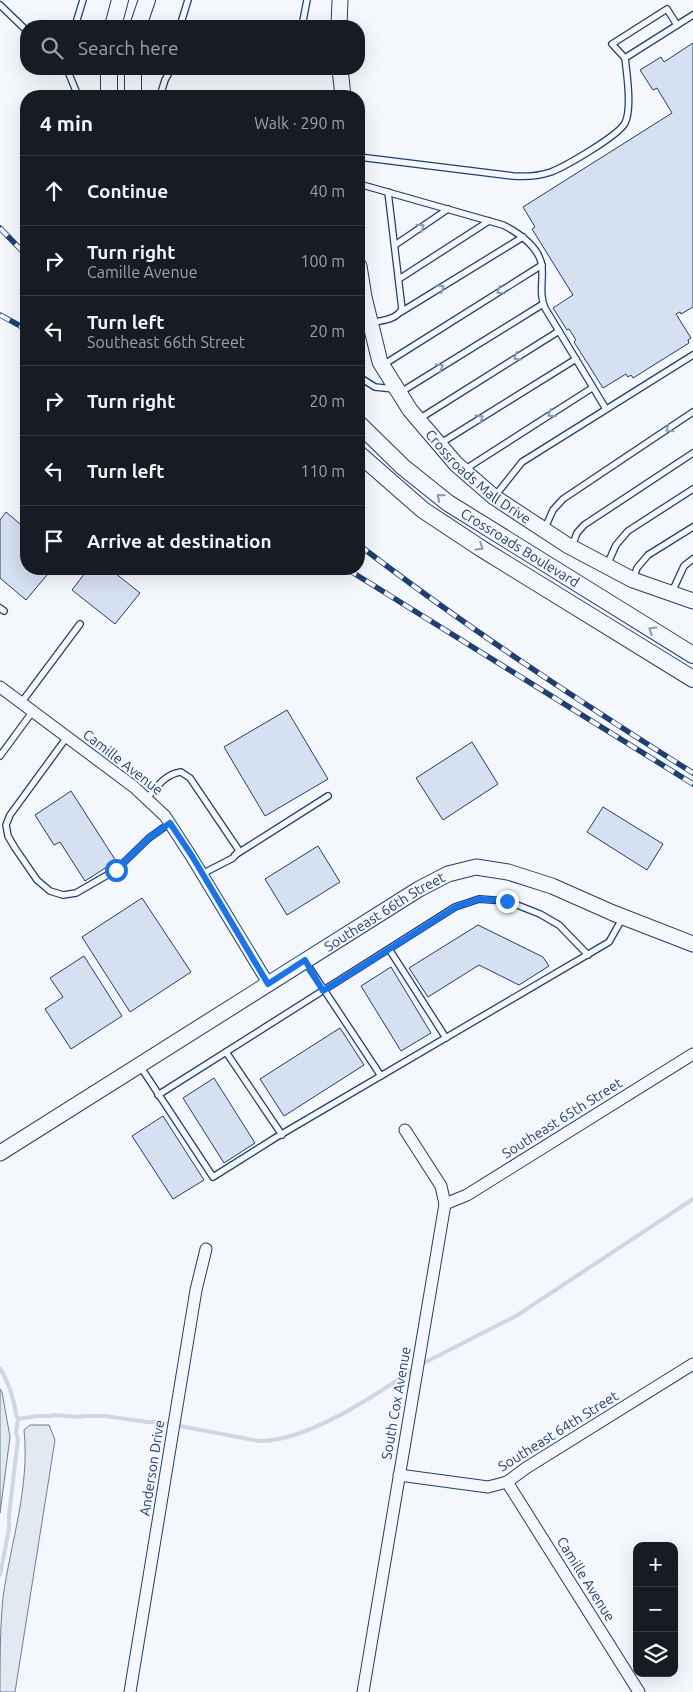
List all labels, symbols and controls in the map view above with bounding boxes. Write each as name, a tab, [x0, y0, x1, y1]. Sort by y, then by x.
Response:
search box	[20, 20, 365, 75]
icon: search	[38, 34, 66, 62]
text: Search here	[78, 37, 178, 59]
text: 4 min	[40, 111, 93, 135]
text: Walk · 290 m	[254, 114, 345, 132]
icon: ahead	[40, 177, 68, 205]
text: Continue	[87, 180, 168, 202]
text: 40 m	[309, 182, 345, 200]
one-way arrow	[416, 224, 425, 233]
text: Turn right	[87, 241, 175, 263]
icon: right	[40, 247, 68, 275]
text: 100 m	[300, 252, 345, 270]
text: Camille Avenue	[87, 263, 198, 281]
one-way arrow	[435, 285, 444, 294]
one-way arrow	[497, 285, 506, 294]
text: Turn left	[87, 311, 165, 333]
icon: left	[40, 317, 68, 345]
text: 20 m	[309, 322, 345, 340]
text: Southeast 66th Street	[87, 333, 245, 351]
one-way arrow	[514, 351, 523, 360]
one-way arrow	[435, 364, 444, 374]
icon: right	[40, 387, 68, 415]
text: Turn right	[87, 390, 175, 412]
text: 20 m	[309, 392, 345, 410]
one-way arrow	[548, 408, 557, 417]
one-way arrow	[475, 415, 484, 425]
one-way arrow	[665, 423, 675, 432]
street label: Crossroads Mall Drive	[422, 426, 534, 527]
icon: left	[40, 457, 68, 485]
text: Turn left	[87, 460, 165, 482]
text: 110 m	[300, 462, 345, 480]
one-way arrow	[437, 494, 446, 502]
street label: Crossroads Boulevard	[458, 505, 582, 591]
icon: arrive	[40, 527, 68, 555]
text: Arrive at destination	[87, 530, 272, 552]
one-way arrow	[475, 541, 484, 551]
one-way arrow	[648, 626, 657, 636]
street label: Camille Avenue	[80, 726, 166, 798]
route start	[105, 859, 128, 882]
street label: Southeast 66th Street	[321, 869, 448, 955]
route end	[496, 890, 519, 913]
street label: Southeast 65th Street	[499, 1074, 625, 1161]
street label: South Cox Avenue	[378, 1345, 414, 1461]
street label: Southeast 64th Street	[495, 1387, 621, 1474]
street label: Anderson Drive	[137, 1419, 167, 1517]
street label: Camille Avenue	[554, 1534, 618, 1624]
map controls	[633, 1542, 678, 1677]
button: +	[633, 1542, 678, 1587]
button: −	[633, 1587, 678, 1632]
button: layers	[633, 1632, 678, 1677]

